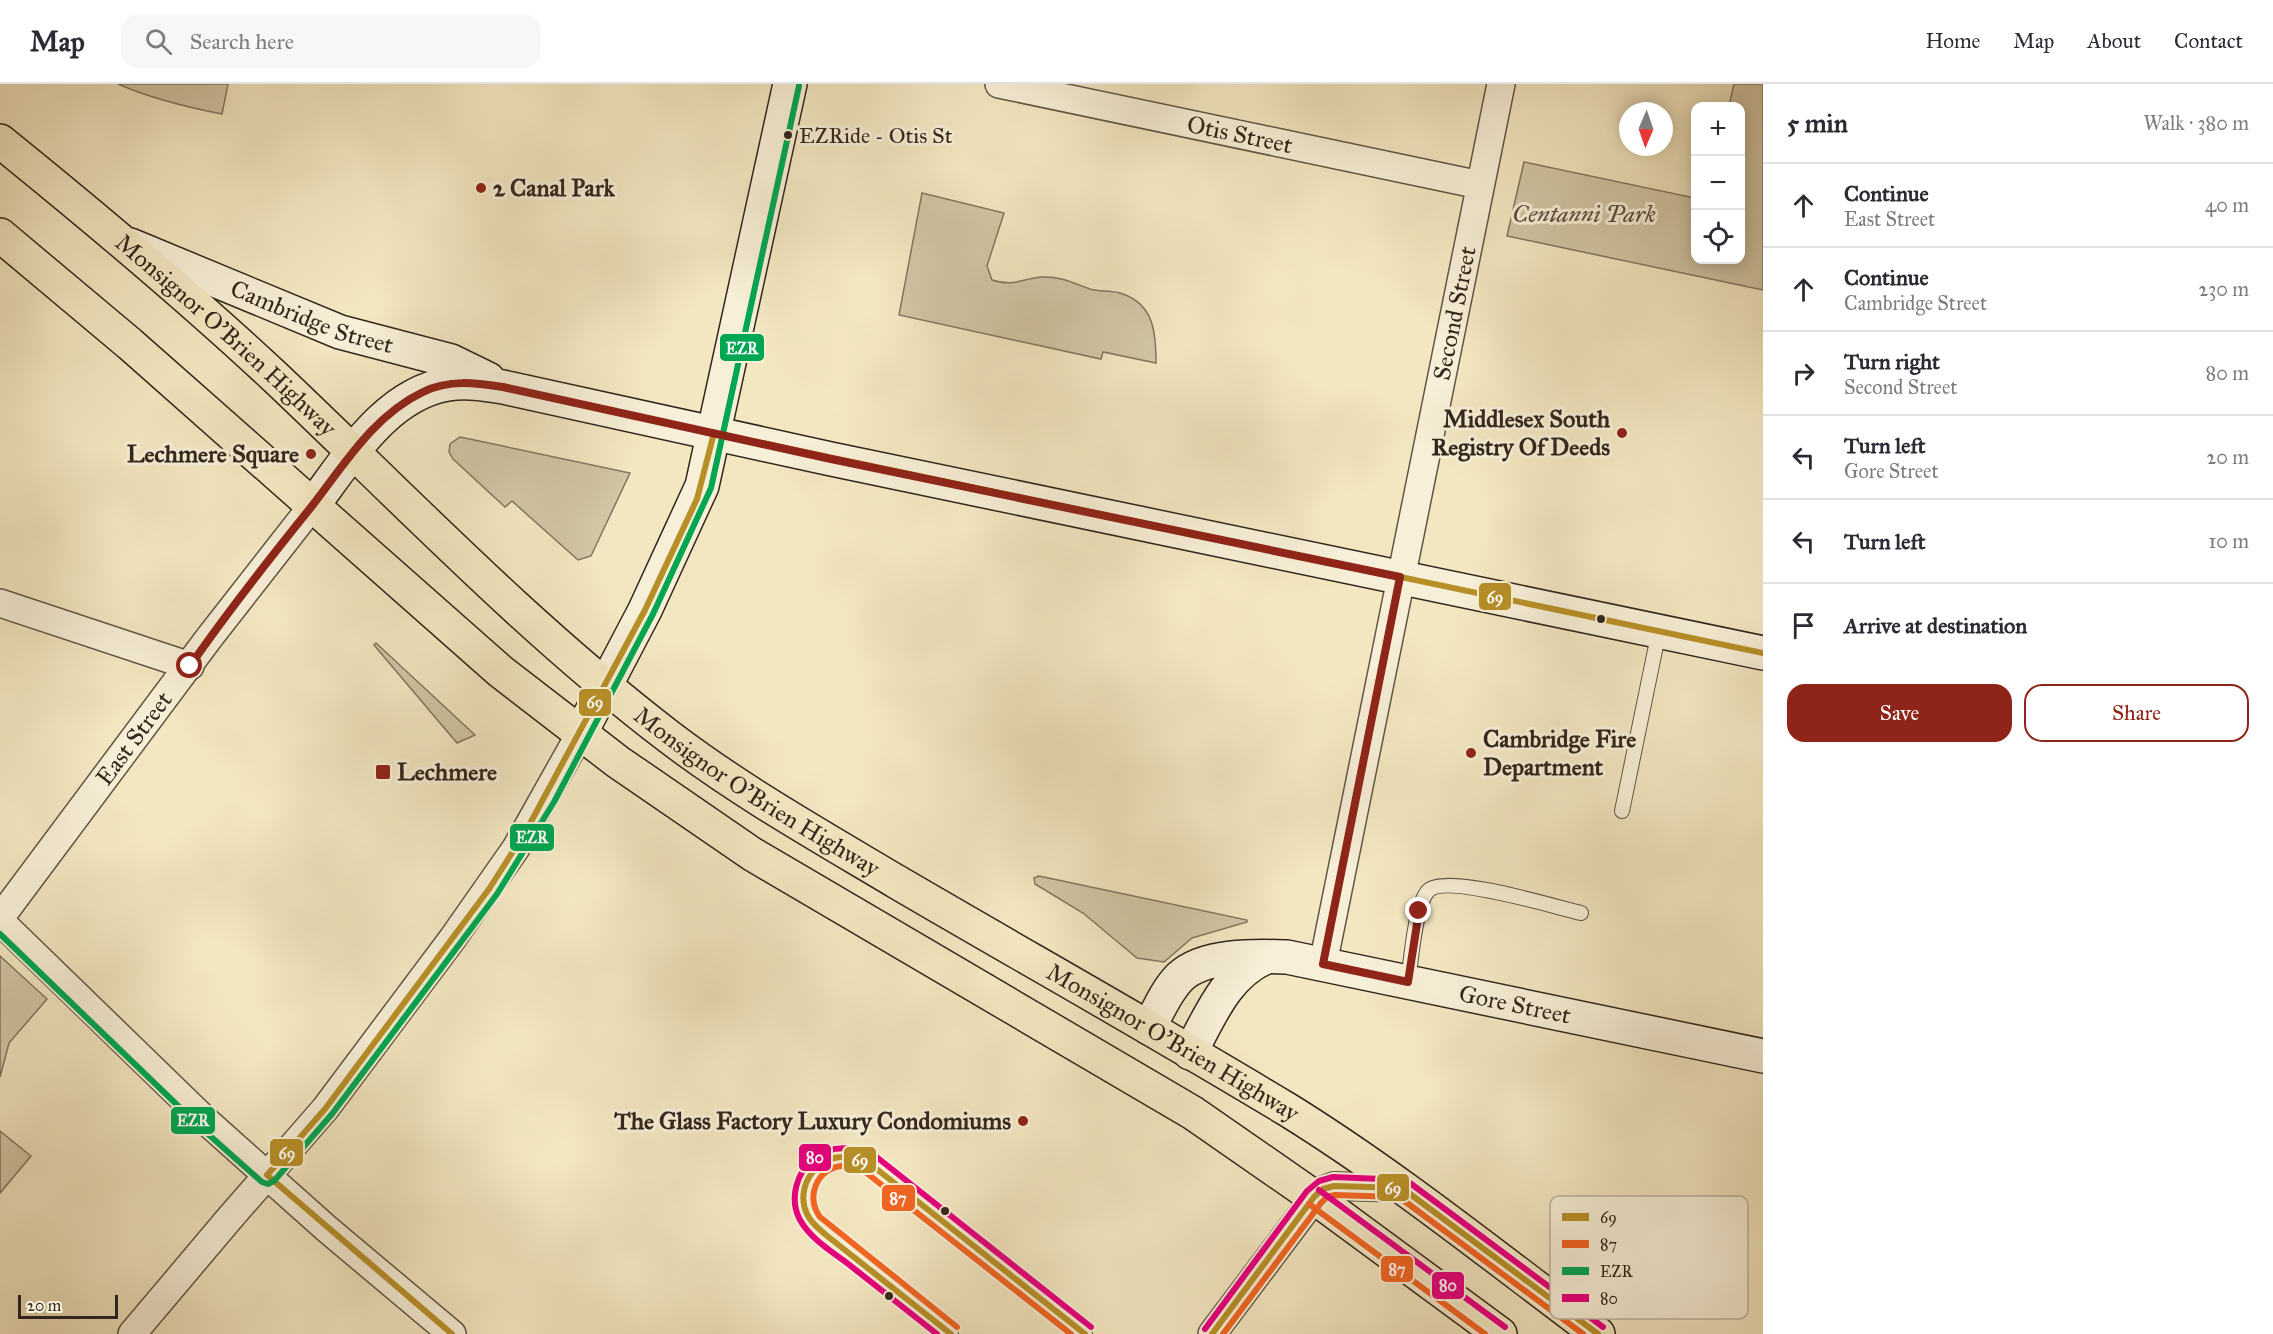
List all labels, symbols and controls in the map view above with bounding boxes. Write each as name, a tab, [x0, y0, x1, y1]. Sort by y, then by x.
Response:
search box	[121, 14, 541, 68]
text: Map	[30, 24, 85, 59]
icon: search	[142, 25, 175, 58]
text: Search here	[190, 28, 294, 55]
text: Home	[1925, 28, 1980, 54]
text: Map	[2013, 28, 2054, 54]
text: About	[2087, 28, 2141, 54]
text: Contact	[2174, 28, 2243, 54]
north arrow	[1619, 102, 1673, 156]
map controls	[1691, 102, 1745, 264]
button: +	[1691, 102, 1745, 156]
text: 5 min	[1787, 107, 1848, 139]
street label: Otis Street	[1184, 109, 1296, 160]
text: Walk · 380 m	[2143, 111, 2249, 135]
place label: EZRide - Otis St	[799, 122, 953, 149]
marker: EZRide - Otis St	[782, 129, 794, 141]
button: −	[1691, 156, 1745, 210]
place label: 2 Canal Park	[493, 173, 616, 203]
text: Continue	[1844, 180, 1929, 207]
marker: 2 Canal Park	[474, 181, 488, 195]
icon: ahead	[1787, 189, 1820, 222]
text: 40 m	[2205, 193, 2249, 217]
park label: Centanni Park	[1512, 199, 1656, 229]
text: East Street	[1844, 207, 1935, 231]
button: locate	[1691, 210, 1745, 264]
street label: Monsignor O'Brien Highway	[109, 228, 343, 443]
street label: Second Street	[1426, 243, 1483, 383]
text: Continue	[1844, 264, 1929, 291]
street label: Cambridge Street	[226, 273, 397, 360]
icon: ahead	[1787, 273, 1820, 306]
text: 230 m	[2198, 277, 2249, 301]
text: Cambridge Street	[1844, 291, 1987, 315]
line badge: EZR	[719, 333, 765, 362]
text: EZR	[726, 339, 759, 358]
text: Turn right	[1844, 348, 1940, 375]
icon: right	[1787, 357, 1820, 390]
text: 80 m	[2206, 361, 2249, 385]
text: Second Street	[1844, 375, 1957, 399]
place label: Middlesex South Registry Of Deeds	[1432, 404, 1611, 462]
marker: Middlesex South Registry Of Deeds	[1615, 426, 1629, 440]
text: Turn left	[1844, 432, 1926, 459]
place label: Lechmere Square	[127, 439, 299, 469]
icon: left	[1787, 441, 1820, 474]
text: 20 m	[2206, 445, 2249, 469]
marker: Lechmere Square	[304, 447, 318, 461]
text: Gore Street	[1844, 459, 1938, 483]
icon: left	[1787, 525, 1820, 558]
text: Turn left	[1844, 528, 1926, 555]
text: 10 m	[2208, 529, 2249, 553]
line badge: 69	[1478, 582, 1512, 611]
text: 69	[1487, 588, 1503, 608]
icon: arrive	[1787, 609, 1820, 642]
text: Arrive at destination	[1844, 612, 2027, 639]
unlabelled marker	[1595, 613, 1607, 625]
route start	[176, 652, 202, 678]
button: Save	[1787, 684, 2012, 742]
button: Share	[2024, 684, 2249, 742]
street label: East Street	[89, 685, 179, 791]
line badge: 69	[578, 688, 612, 717]
text: 69	[587, 693, 603, 713]
street label: Monsignor O'Brien Highway	[628, 700, 886, 884]
place label: Cambridge Fire Department	[1483, 724, 1636, 782]
marker: Cambridge Fire Department	[1464, 746, 1478, 760]
place label: Lechmere	[397, 757, 497, 787]
marker: Lechmere	[374, 763, 392, 781]
line badge: EZR	[509, 823, 555, 852]
text: EZR	[516, 828, 549, 847]
route end	[1405, 897, 1431, 923]
street label: Monsignor O'Brien Highway	[1041, 957, 1305, 1129]
street label: Gore Street	[1456, 978, 1574, 1031]
line badge: EZR	[170, 1106, 216, 1135]
place label: The Glass Factory Luxury Condomiums	[613, 1106, 1011, 1136]
text: EZR	[177, 1111, 210, 1130]
marker: The Glass Factory Luxury Condomiums	[1016, 1114, 1030, 1128]
line badge: 69	[269, 1138, 304, 1167]
line badge: 80	[798, 1143, 832, 1172]
text: 69	[279, 1144, 295, 1164]
line badge: 69	[843, 1146, 877, 1174]
text: 80	[806, 1148, 824, 1167]
text: 69	[852, 1151, 868, 1171]
line badge: 69	[1376, 1173, 1410, 1202]
text: 69	[1385, 1179, 1401, 1199]
line badge: 87	[881, 1184, 916, 1212]
text: 87	[889, 1189, 907, 1208]
legend	[1550, 1196, 1748, 1319]
unlabelled marker	[939, 1205, 951, 1217]
text: 69	[1600, 1208, 1617, 1227]
text: 87	[1600, 1235, 1617, 1254]
line badge: 87	[1380, 1255, 1414, 1283]
text: 87	[1388, 1260, 1406, 1279]
text: EZR	[1600, 1262, 1633, 1281]
line badge: 80	[1431, 1271, 1465, 1300]
text: 80	[1439, 1276, 1457, 1295]
text: 80	[1600, 1289, 1618, 1308]
unlabelled marker	[883, 1290, 895, 1302]
scale bar	[18, 1292, 118, 1320]
text: 20 m	[27, 1296, 61, 1315]

